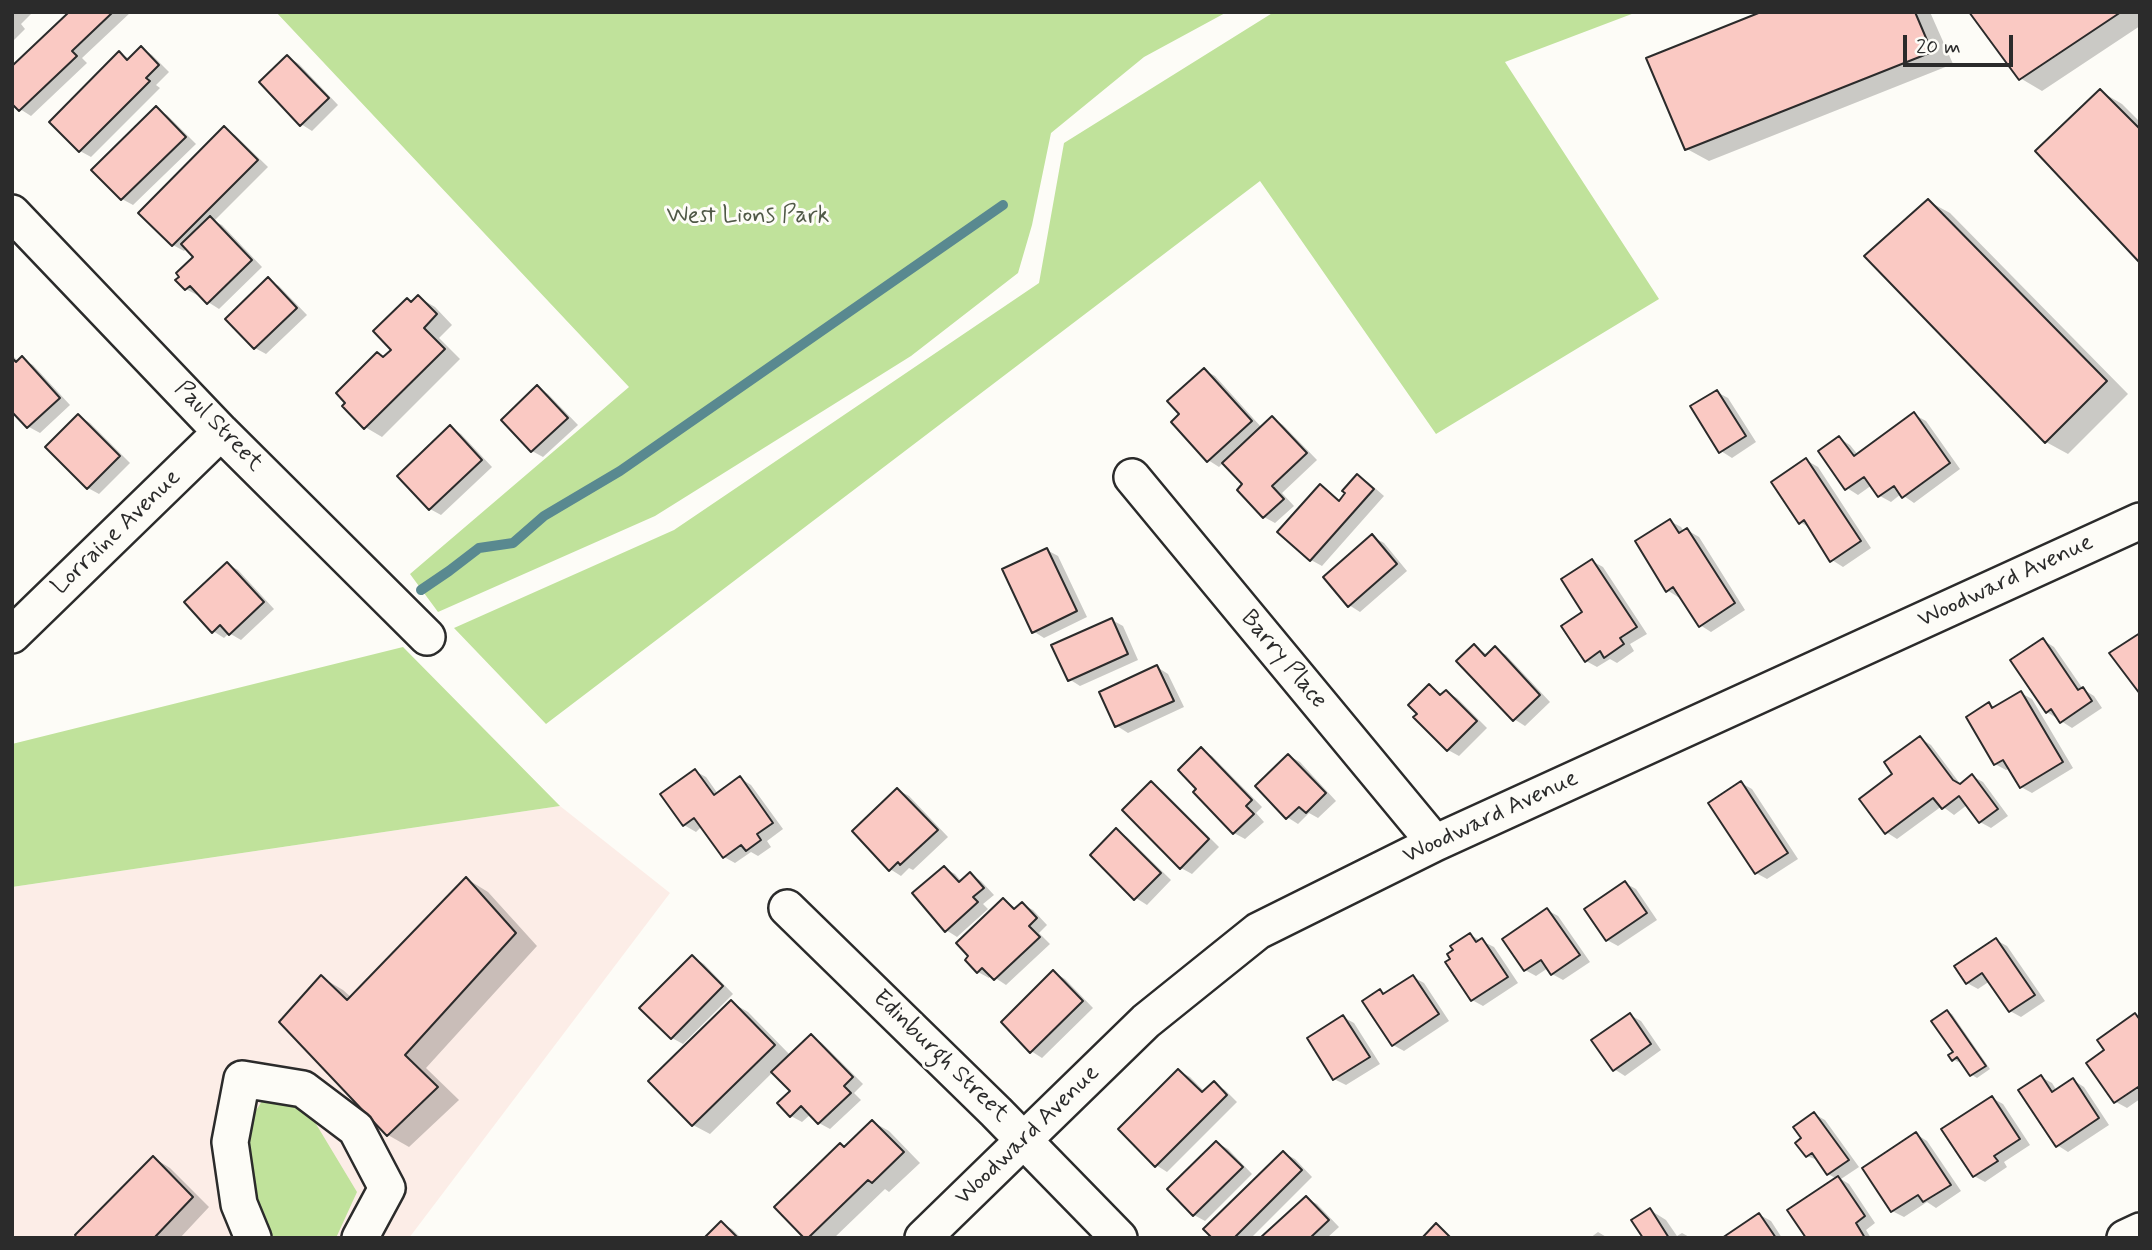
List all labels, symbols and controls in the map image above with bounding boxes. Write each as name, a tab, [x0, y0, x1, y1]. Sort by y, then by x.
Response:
scale bar	[1907, 21, 2017, 65]
text: 20 m	[1916, 33, 1961, 61]
park label: West Lions Park	[667, 203, 829, 231]
street label: Paul Street	[168, 376, 268, 478]
street label: Lorraine Avenue	[46, 464, 188, 602]
street label: Woodward Avenue	[1914, 529, 2098, 635]
street label: Barry Place	[1234, 605, 1332, 715]
street label: Woodward Avenue	[1399, 765, 1583, 871]
street label: Edinburgh Street	[866, 985, 1014, 1129]
street label: Woodward Avenue	[950, 1060, 1106, 1212]

